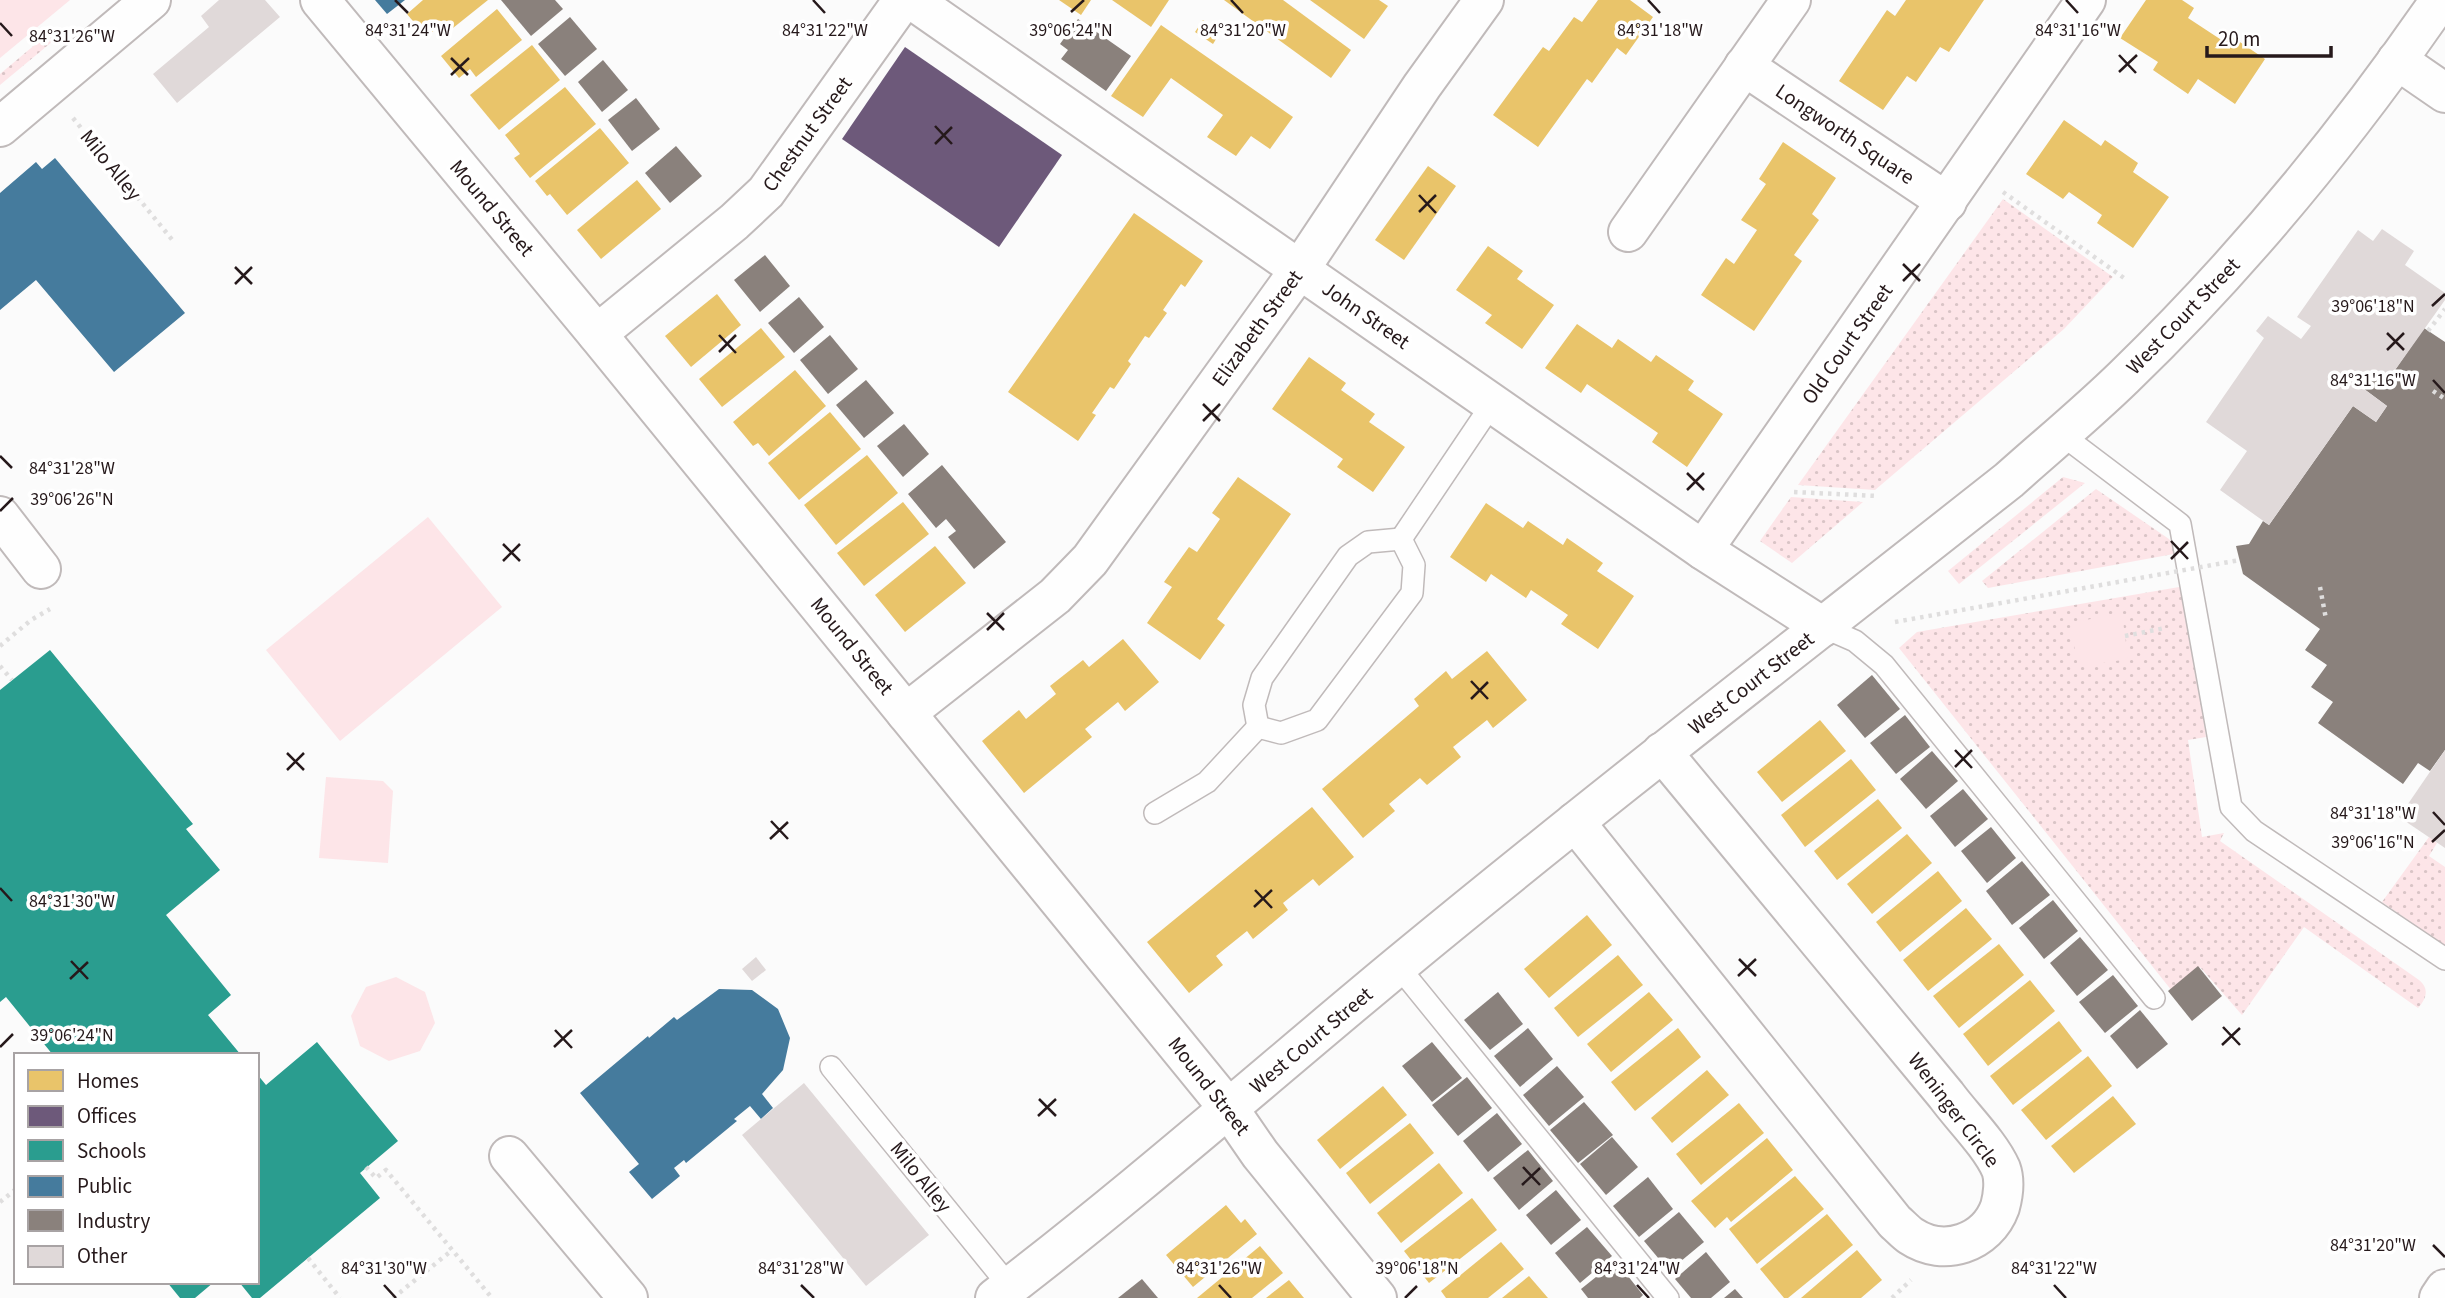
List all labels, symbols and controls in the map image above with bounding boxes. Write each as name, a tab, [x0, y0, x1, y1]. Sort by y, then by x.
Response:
scale bar	[2207, 14, 2331, 58]
text: 84°31'24"W	[365, 18, 451, 43]
text: 84°31'22"W	[782, 18, 868, 43]
text: 39°06'24"N	[1029, 18, 1113, 43]
text: 84°31'20"W	[1200, 18, 1286, 43]
text: 84°31'18"W	[1617, 18, 1703, 43]
text: 84°31'16"W	[2035, 18, 2121, 43]
text: 84°31'26"W	[29, 24, 115, 49]
text: 20 m	[2218, 24, 2260, 54]
street label: Chestnut Street	[755, 70, 859, 198]
street label: Longworth Square	[1769, 76, 1921, 192]
street label: Milo Alley	[73, 123, 149, 207]
street label: Mound Street	[443, 153, 541, 263]
street label: West Court Street	[2119, 251, 2247, 381]
street label: Elizabeth Street	[1204, 263, 1310, 393]
street label: John Street	[1316, 274, 1416, 356]
street label: Old Court Street	[1794, 278, 1900, 410]
text: 39°06'18"N	[2331, 294, 2415, 319]
text: 84°31'16"W	[2330, 368, 2416, 393]
text: 84°31'28"W	[29, 456, 115, 481]
text: 39°06'26"N	[30, 487, 114, 512]
street label: Mound Street	[803, 591, 901, 701]
street label: West Court Street	[1682, 624, 1820, 742]
text: 84°31'18"W	[2330, 801, 2416, 826]
text: 39°06'16"N	[2331, 830, 2415, 855]
text: 84°31'30"W	[29, 889, 115, 914]
street label: West Court Street	[1243, 979, 1379, 1101]
text: 39°06'24"N	[30, 1023, 114, 1048]
street label: Mound Street	[1161, 1030, 1257, 1142]
street label: Weninger Circle	[1901, 1046, 2007, 1174]
legend	[14, 1053, 259, 1284]
text: Homes	[77, 1066, 139, 1096]
text: Offices	[77, 1101, 137, 1131]
street label: Milo Alley	[883, 1135, 959, 1219]
text: Schools	[77, 1136, 146, 1166]
text: Public	[77, 1171, 132, 1201]
text: Industry	[77, 1206, 150, 1236]
text: 84°31'20"W	[2330, 1233, 2416, 1258]
text: Other	[77, 1241, 128, 1271]
text: 84°31'30"W	[341, 1256, 427, 1281]
text: 84°31'28"W	[758, 1256, 844, 1281]
text: 84°31'26"W	[1176, 1256, 1262, 1281]
text: 39°06'18"N	[1375, 1256, 1459, 1281]
text: 84°31'24"W	[1594, 1256, 1680, 1281]
text: 84°31'22"W	[2011, 1256, 2097, 1281]

